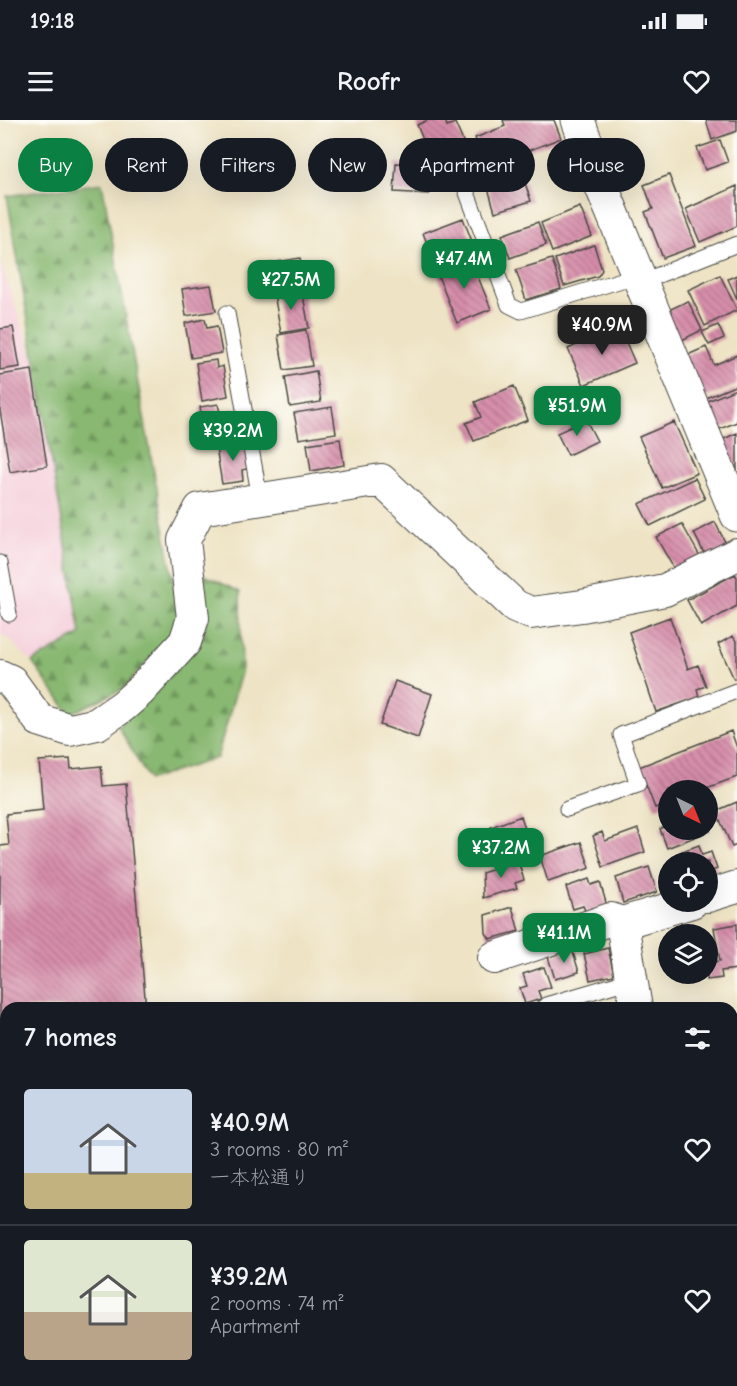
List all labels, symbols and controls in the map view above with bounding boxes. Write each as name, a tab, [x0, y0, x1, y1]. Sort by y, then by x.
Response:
text: 19:18	[30, 8, 75, 34]
icon: menu	[24, 65, 57, 98]
icon: heart	[680, 65, 713, 98]
text: Roofr	[337, 66, 400, 97]
chip: Buy	[18, 138, 93, 192]
chip: Rent	[105, 138, 188, 192]
chip: Filters	[200, 138, 296, 192]
chip: New	[308, 138, 387, 192]
chip: Apartment	[399, 138, 535, 192]
chip: House	[547, 138, 645, 192]
pin: ¥47.4M	[415, 239, 513, 290]
text: ¥47.4M	[435, 247, 493, 270]
pin: ¥27.5M	[242, 260, 340, 311]
text: ¥27.5M	[262, 268, 320, 291]
pin: ¥40.9M	[553, 305, 651, 356]
text: ¥40.9M	[572, 313, 632, 336]
pin: ¥51.9M	[528, 386, 626, 437]
text: ¥51.9M	[548, 394, 606, 417]
pin: ¥39.2M	[184, 411, 282, 462]
text: ¥39.2M	[203, 419, 263, 442]
north arrow	[658, 780, 718, 840]
map controls	[658, 780, 718, 984]
pin: ¥37.2M	[452, 828, 550, 879]
text: ¥37.2M	[472, 836, 530, 859]
button: locate	[658, 852, 718, 912]
pin: ¥41.1M	[515, 913, 613, 964]
text: ¥41.1M	[537, 921, 591, 944]
button: layers	[658, 924, 718, 984]
icon: filters	[681, 1022, 714, 1055]
text: 7 homes	[24, 1023, 117, 1053]
text: ¥40.9M	[210, 1108, 289, 1138]
icon: home	[72, 1113, 144, 1185]
icon: heart	[681, 1133, 714, 1166]
text: 3 rooms · 80 m²	[210, 1138, 348, 1161]
text: 一本松通り	[210, 1166, 310, 1189]
text: ¥39.2M	[210, 1262, 288, 1292]
icon: home	[72, 1264, 144, 1336]
icon: heart	[681, 1284, 714, 1317]
text: 2 rooms · 74 m²	[210, 1292, 343, 1315]
text: Apartment	[210, 1315, 300, 1338]

